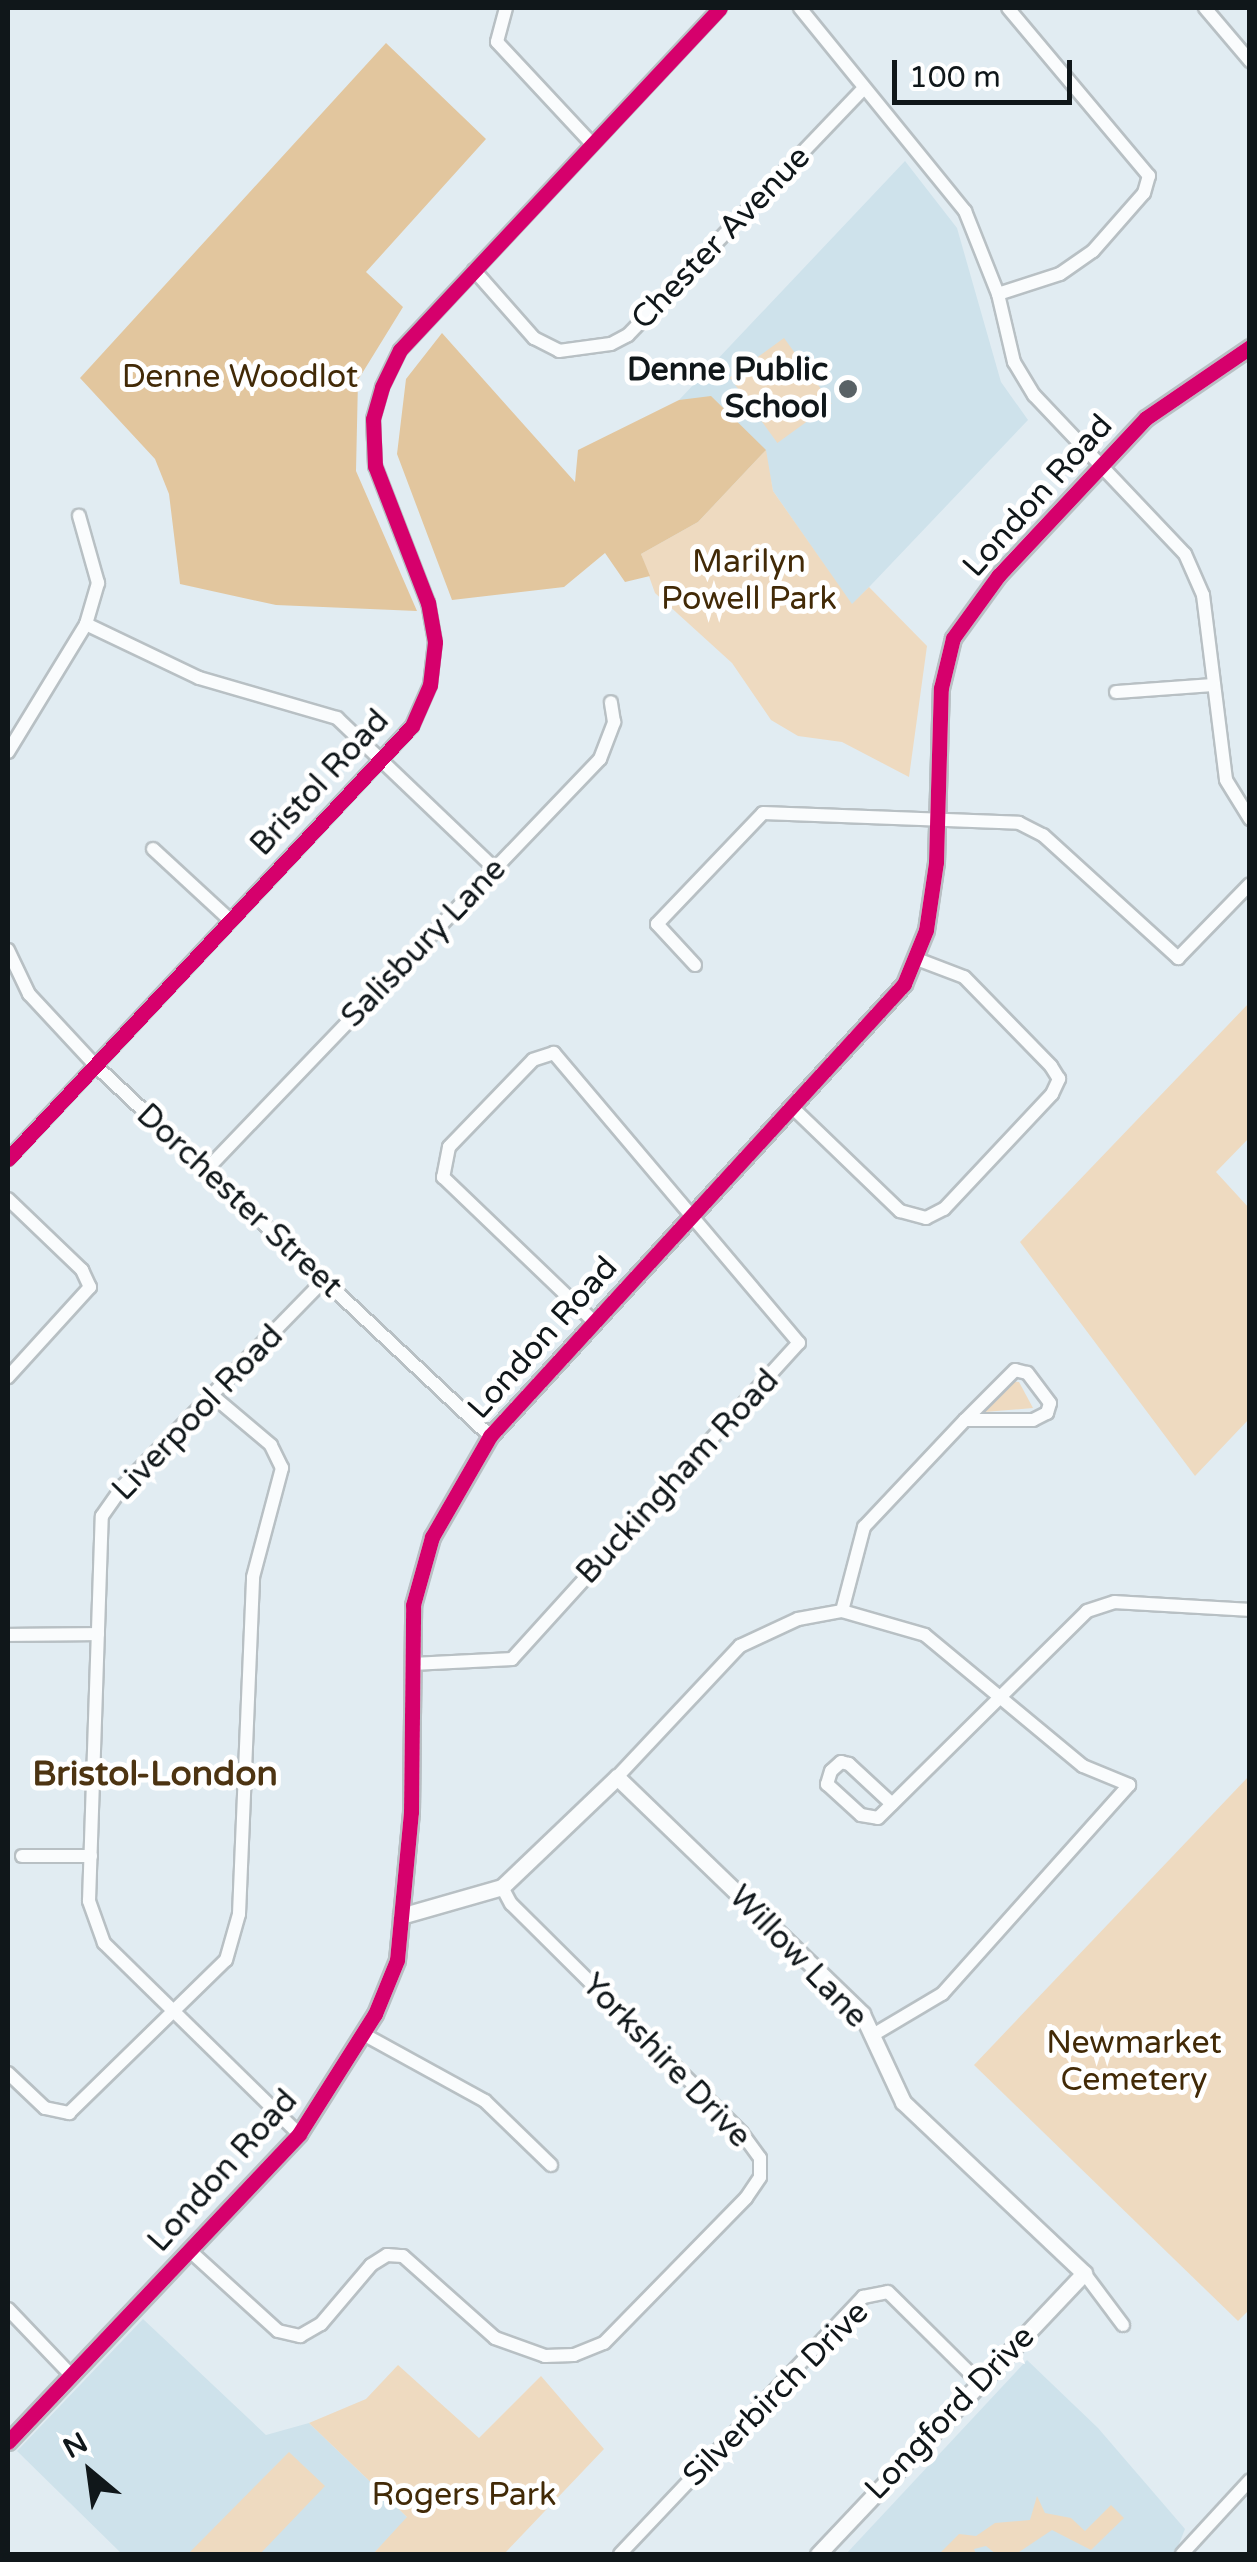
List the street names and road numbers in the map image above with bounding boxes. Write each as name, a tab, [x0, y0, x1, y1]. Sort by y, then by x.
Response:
street label: Chester Avenue	[624, 138, 818, 338]
street label: London Road	[955, 407, 1121, 585]
street label: Bristol Road	[243, 702, 397, 864]
street label: Salisbury Lane	[334, 850, 514, 1036]
street label: Dorchester Street	[128, 1096, 350, 1306]
street label: London Road	[460, 1249, 626, 1427]
street label: Liverpool Road	[105, 1317, 291, 1509]
street label: Buckingham Road	[569, 1362, 787, 1592]
street label: Willow Lane	[721, 1878, 875, 2036]
street label: Yorkshire Drive	[573, 1966, 759, 2156]
street label: London Road	[140, 2082, 306, 2260]
street label: Silverbirch Drive	[675, 2293, 877, 2495]
street label: Longford Drive	[857, 2318, 1043, 2508]

